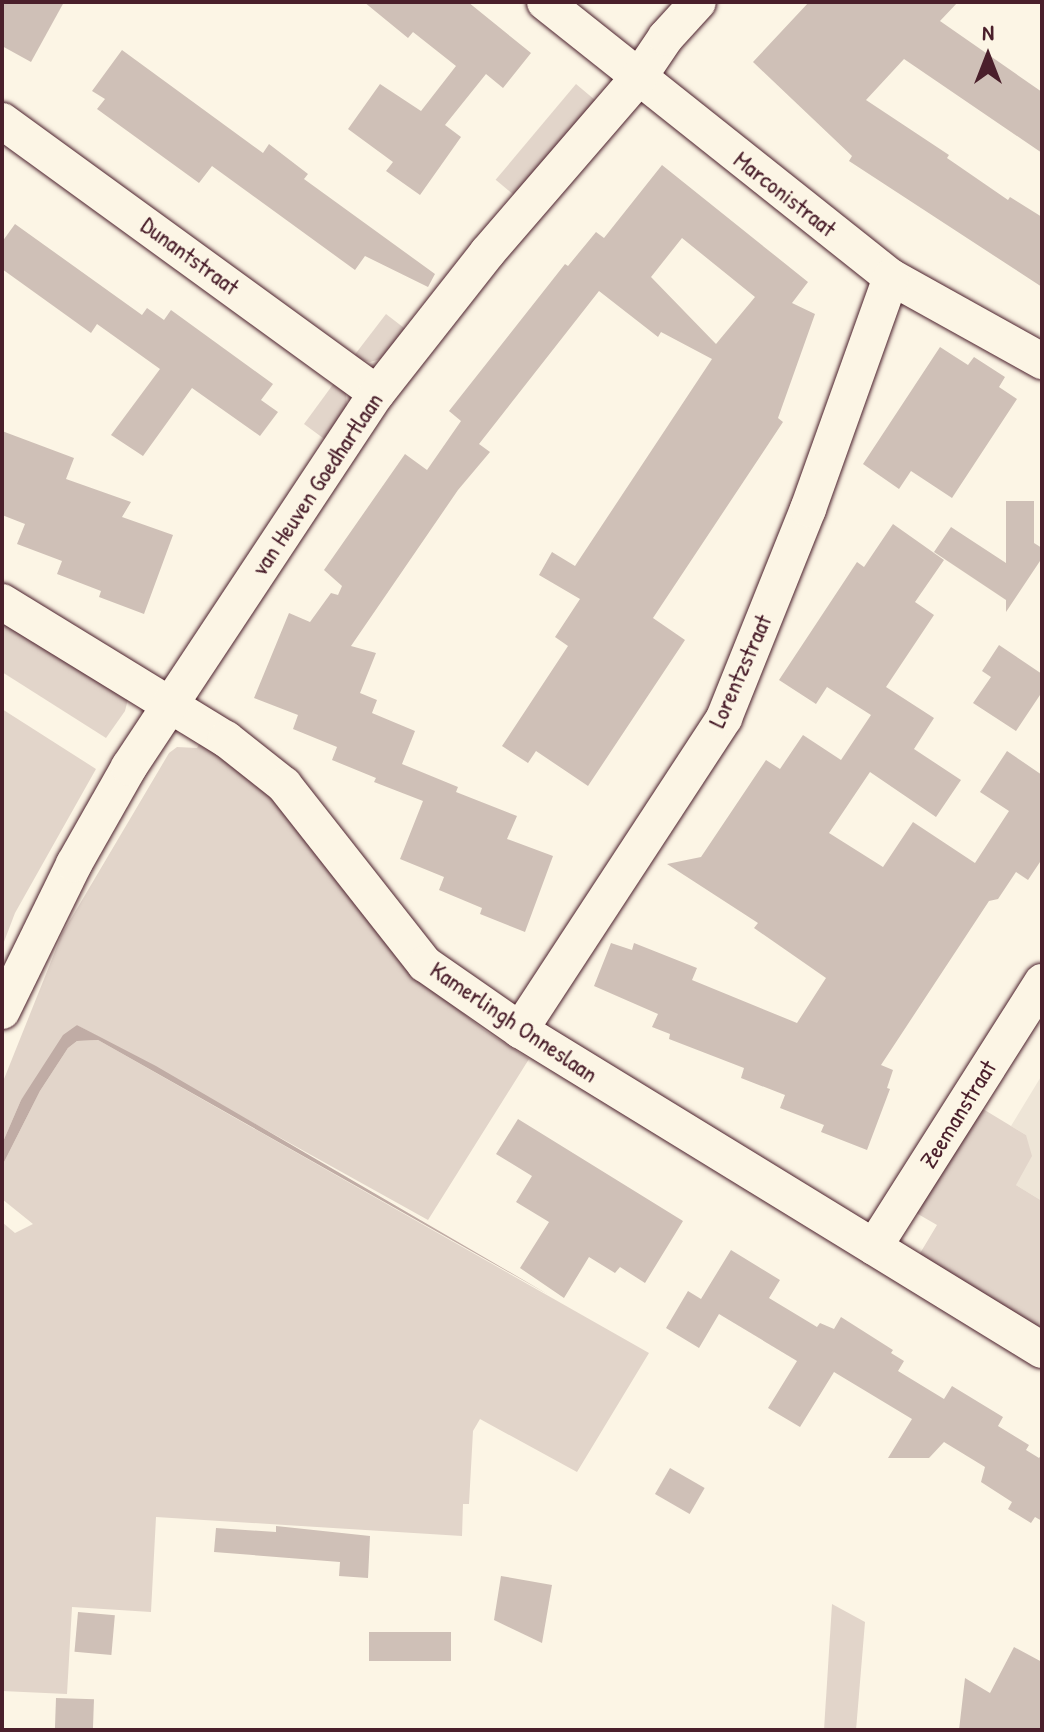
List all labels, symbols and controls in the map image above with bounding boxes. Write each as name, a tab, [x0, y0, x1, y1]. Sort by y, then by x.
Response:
north arrow	[948, 16, 1028, 96]
text: N	[982, 17, 994, 47]
street label: Marconistraat	[728, 145, 842, 243]
street label: Dunantstraat	[135, 211, 245, 301]
street label: van Heuven Goedhartlaan	[245, 387, 389, 581]
street label: Lorentzstraat	[702, 610, 778, 732]
street label: Kamerlingh Onneslaan	[425, 955, 603, 1089]
street label: Zeemanstraat	[914, 1055, 1002, 1173]

